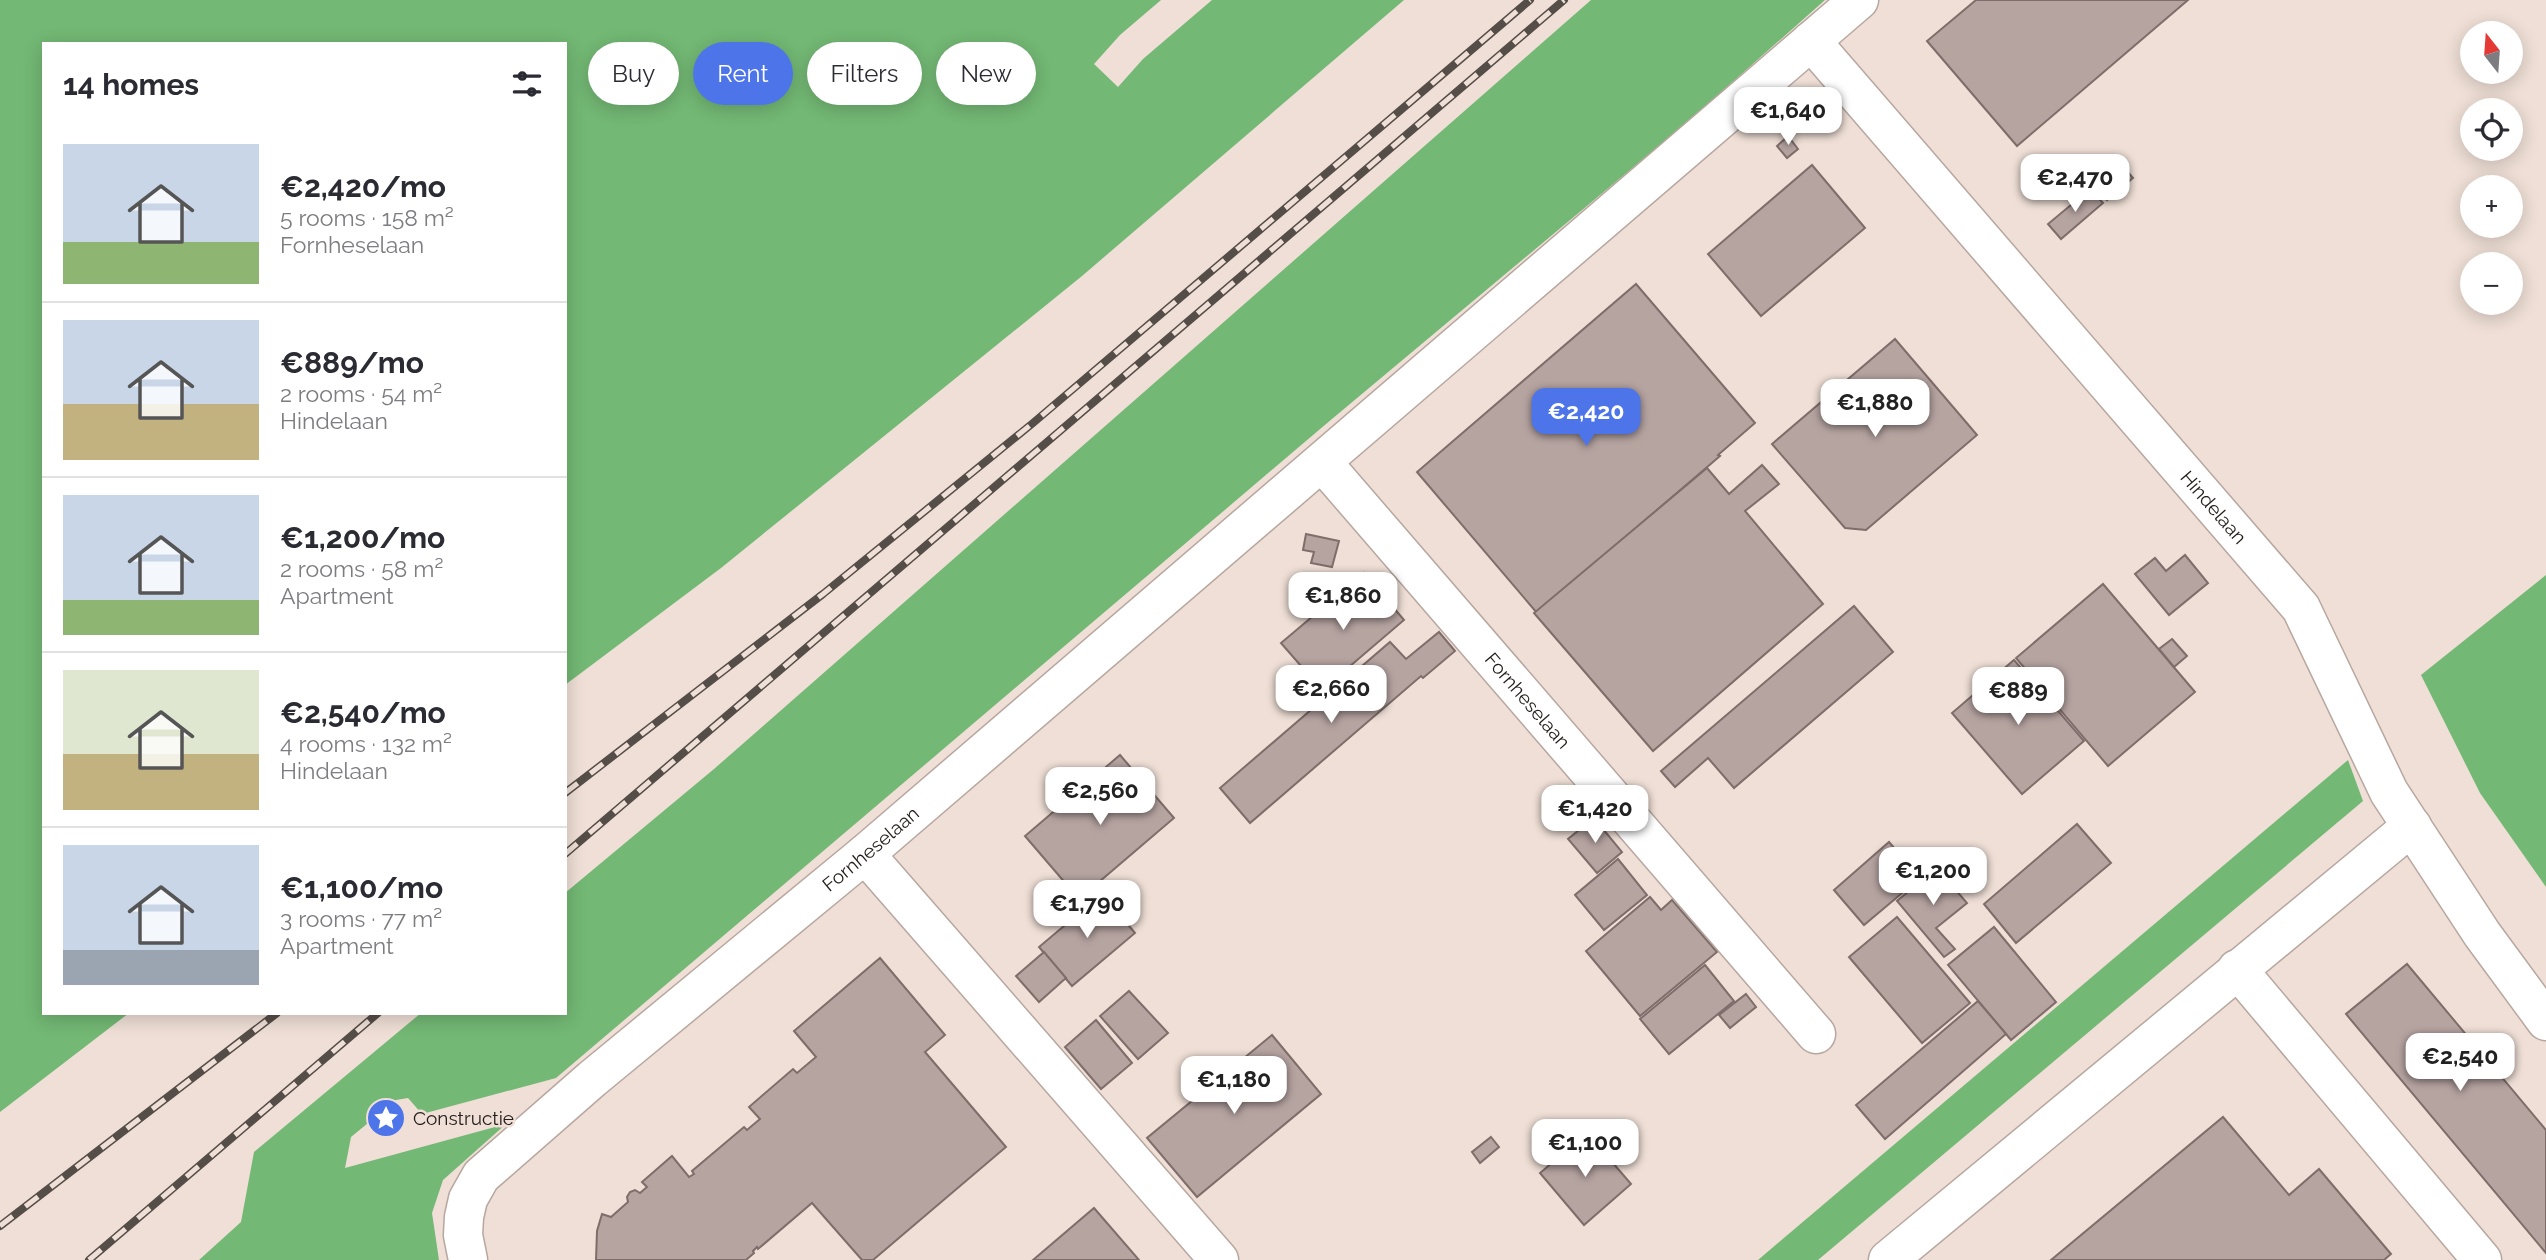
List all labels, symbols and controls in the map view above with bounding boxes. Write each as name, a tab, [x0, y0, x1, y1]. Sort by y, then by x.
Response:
north arrow	[2460, 21, 2524, 84]
map controls	[2460, 21, 2523, 315]
chip: Buy	[588, 42, 679, 105]
chip: Rent	[693, 42, 793, 105]
chip: Filters	[807, 42, 922, 105]
chip: New	[936, 42, 1036, 105]
icon: filters	[508, 65, 546, 103]
text: 14 homes	[63, 67, 199, 102]
pin: €1,640	[1731, 88, 1845, 147]
text: €1,640	[1750, 96, 1826, 123]
button: locate	[2460, 98, 2523, 161]
pin: €2,470	[2018, 154, 2132, 214]
text: €2,470	[2037, 163, 2113, 190]
text: €2,420/mo	[280, 169, 446, 204]
icon: home	[119, 172, 203, 256]
button: +	[2460, 175, 2523, 238]
text: 5 rooms · 158 m²	[280, 204, 454, 231]
text: Fornheselaan	[280, 231, 424, 258]
button: −	[2460, 252, 2523, 315]
text: €889/mo	[280, 345, 424, 380]
icon: home	[119, 348, 203, 432]
text: 2 rooms · 54 m²	[280, 380, 442, 407]
pin: €1,880	[1818, 380, 1932, 439]
pin: €2,420	[1529, 388, 1643, 448]
text: €1,880	[1837, 388, 1913, 415]
text: €2,420	[1548, 397, 1624, 424]
text: Hindelaan	[280, 407, 388, 434]
street label: Hindelaan	[2176, 466, 2251, 548]
text: €1,200/mo	[280, 520, 445, 555]
icon: home	[119, 523, 203, 607]
text: 2 rooms · 58 m²	[280, 555, 443, 582]
pin: €1,860	[1286, 572, 1400, 632]
text: €1,860	[1304, 581, 1382, 608]
text: Apartment	[280, 582, 394, 609]
street label: Fornheselaan	[1481, 648, 1575, 753]
pin: €2,660	[1274, 666, 1388, 725]
pin: €889	[1977, 668, 2059, 727]
text: €2,660	[1292, 674, 1370, 701]
text: €889	[1988, 676, 2048, 703]
text: €2,540/mo	[280, 695, 446, 730]
icon: home	[119, 698, 203, 782]
text: 4 rooms · 132 m²	[280, 730, 452, 757]
text: Hindelaan	[280, 757, 388, 784]
pin: €2,560	[1043, 768, 1157, 827]
text: €2,560	[1061, 776, 1139, 803]
pin: €1,420	[1538, 786, 1652, 845]
text: €1,420	[1557, 794, 1633, 821]
street label: Fornheselaan	[818, 802, 923, 896]
pin: €1,200	[1876, 848, 1990, 907]
text: €1,200	[1895, 856, 1971, 883]
text: €1,100/mo	[280, 870, 443, 905]
icon: home	[119, 873, 203, 957]
pin: €1,790	[1030, 880, 1144, 940]
text: €1,790	[1049, 889, 1125, 916]
text: 3 rooms · 77 m²	[280, 905, 442, 932]
text: Apartment	[280, 932, 394, 959]
pin: €2,540	[2403, 1034, 2517, 1093]
text: €2,540	[2422, 1042, 2498, 1069]
pin: €1,180	[1177, 1056, 1291, 1116]
text: €1,180	[1197, 1065, 1271, 1092]
place icon: Constructie	[365, 1097, 407, 1139]
place label: Constructie	[413, 1107, 514, 1129]
pin: €1,100	[1528, 1120, 1642, 1179]
text: €1,100	[1548, 1128, 1622, 1155]

